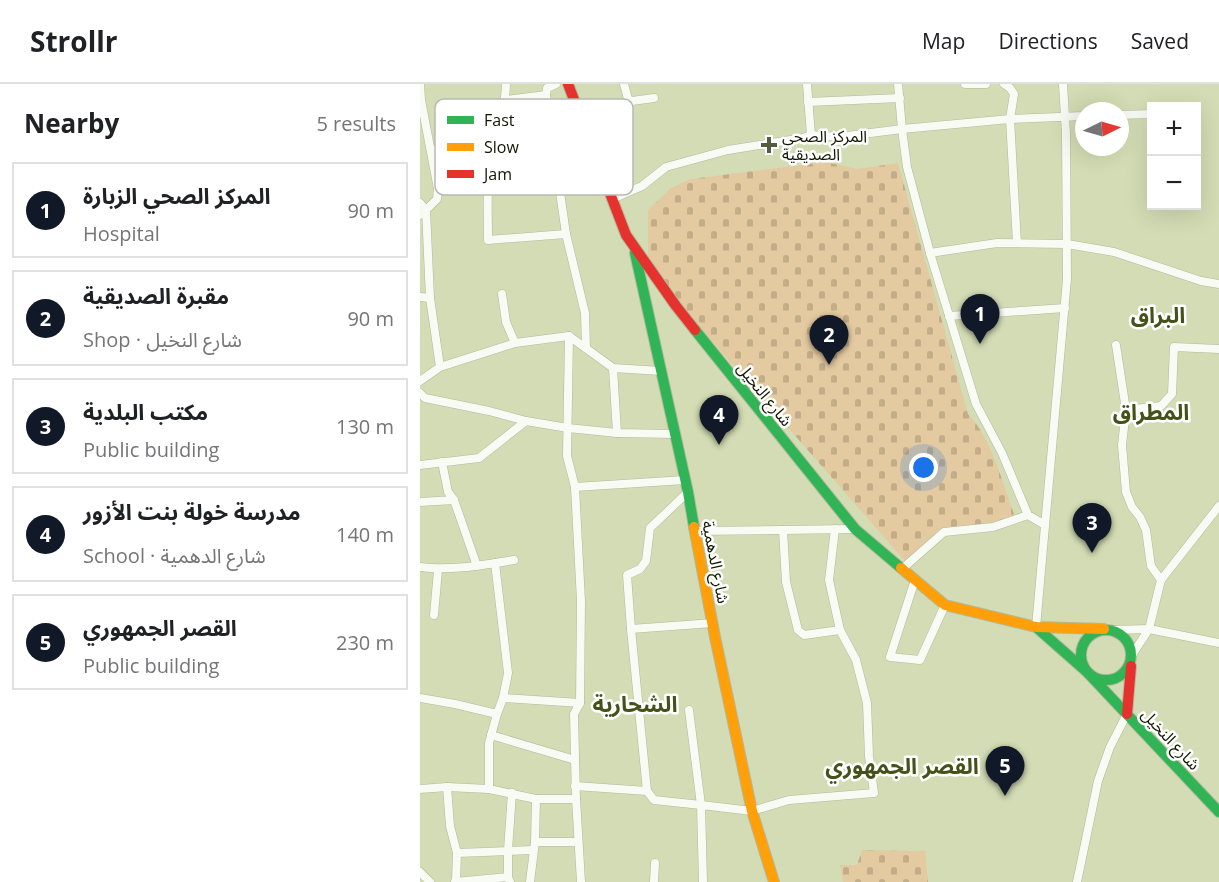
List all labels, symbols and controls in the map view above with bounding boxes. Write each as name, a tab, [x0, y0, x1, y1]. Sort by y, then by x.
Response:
text: Strollr	[30, 22, 117, 60]
text: Map	[922, 27, 965, 55]
text: Directions	[998, 27, 1098, 55]
text: Saved	[1131, 27, 1189, 55]
legend	[435, 99, 633, 195]
north arrow	[1075, 102, 1129, 156]
map controls	[1147, 102, 1201, 210]
button: +	[1147, 102, 1201, 156]
text: Nearby	[24, 105, 119, 141]
text: Fast	[484, 109, 515, 131]
text: 5 results	[316, 110, 396, 137]
place label: المركز الصحي الصديقية	[782, 125, 867, 165]
text: Slow	[484, 136, 519, 158]
marker: المركز الصحي الصديقية	[760, 136, 778, 154]
button: −	[1147, 156, 1201, 210]
text: Jam	[482, 163, 512, 185]
text: المركز الصحي الزبارة	[83, 180, 270, 210]
text: 1	[40, 197, 51, 224]
text: 90 m	[347, 197, 394, 224]
text: Hospital	[83, 220, 160, 247]
text: مقبرة الصديقية	[83, 280, 229, 310]
pin: 1	[960, 294, 1000, 344]
district label: البراق	[1131, 299, 1185, 329]
text: 2	[40, 305, 51, 332]
text: 90 m	[347, 305, 394, 332]
pin: 2	[810, 316, 848, 365]
text: Shop · شارع النخيل	[83, 326, 242, 353]
street label: شارع النخيل	[731, 357, 798, 432]
text: مكتب البلدية	[83, 396, 208, 426]
pin: 4	[700, 396, 738, 445]
district label: المطراق	[1113, 396, 1189, 426]
text: 3	[40, 413, 51, 440]
text: 130 m	[336, 413, 394, 440]
text: Public building	[83, 436, 219, 463]
your location	[909, 453, 938, 482]
text: مدرسة خولة بنت الأزور	[83, 496, 301, 526]
pin: 3	[1072, 504, 1112, 553]
street label: شارع الدهمية	[695, 519, 735, 606]
text: 4	[40, 521, 51, 548]
text: 140 m	[336, 521, 394, 548]
text: School · شارع الدهمية	[83, 542, 266, 569]
text: القصر الجمهوري	[83, 612, 237, 642]
text: 5	[40, 629, 51, 656]
text: 230 m	[336, 629, 394, 656]
text: Public building	[83, 652, 219, 679]
district label: الشحارية	[593, 688, 677, 718]
street label: شارع النخيل	[1135, 703, 1205, 776]
pin: 5	[986, 746, 1024, 796]
district label: القصر الجمهوري	[825, 750, 979, 784]

